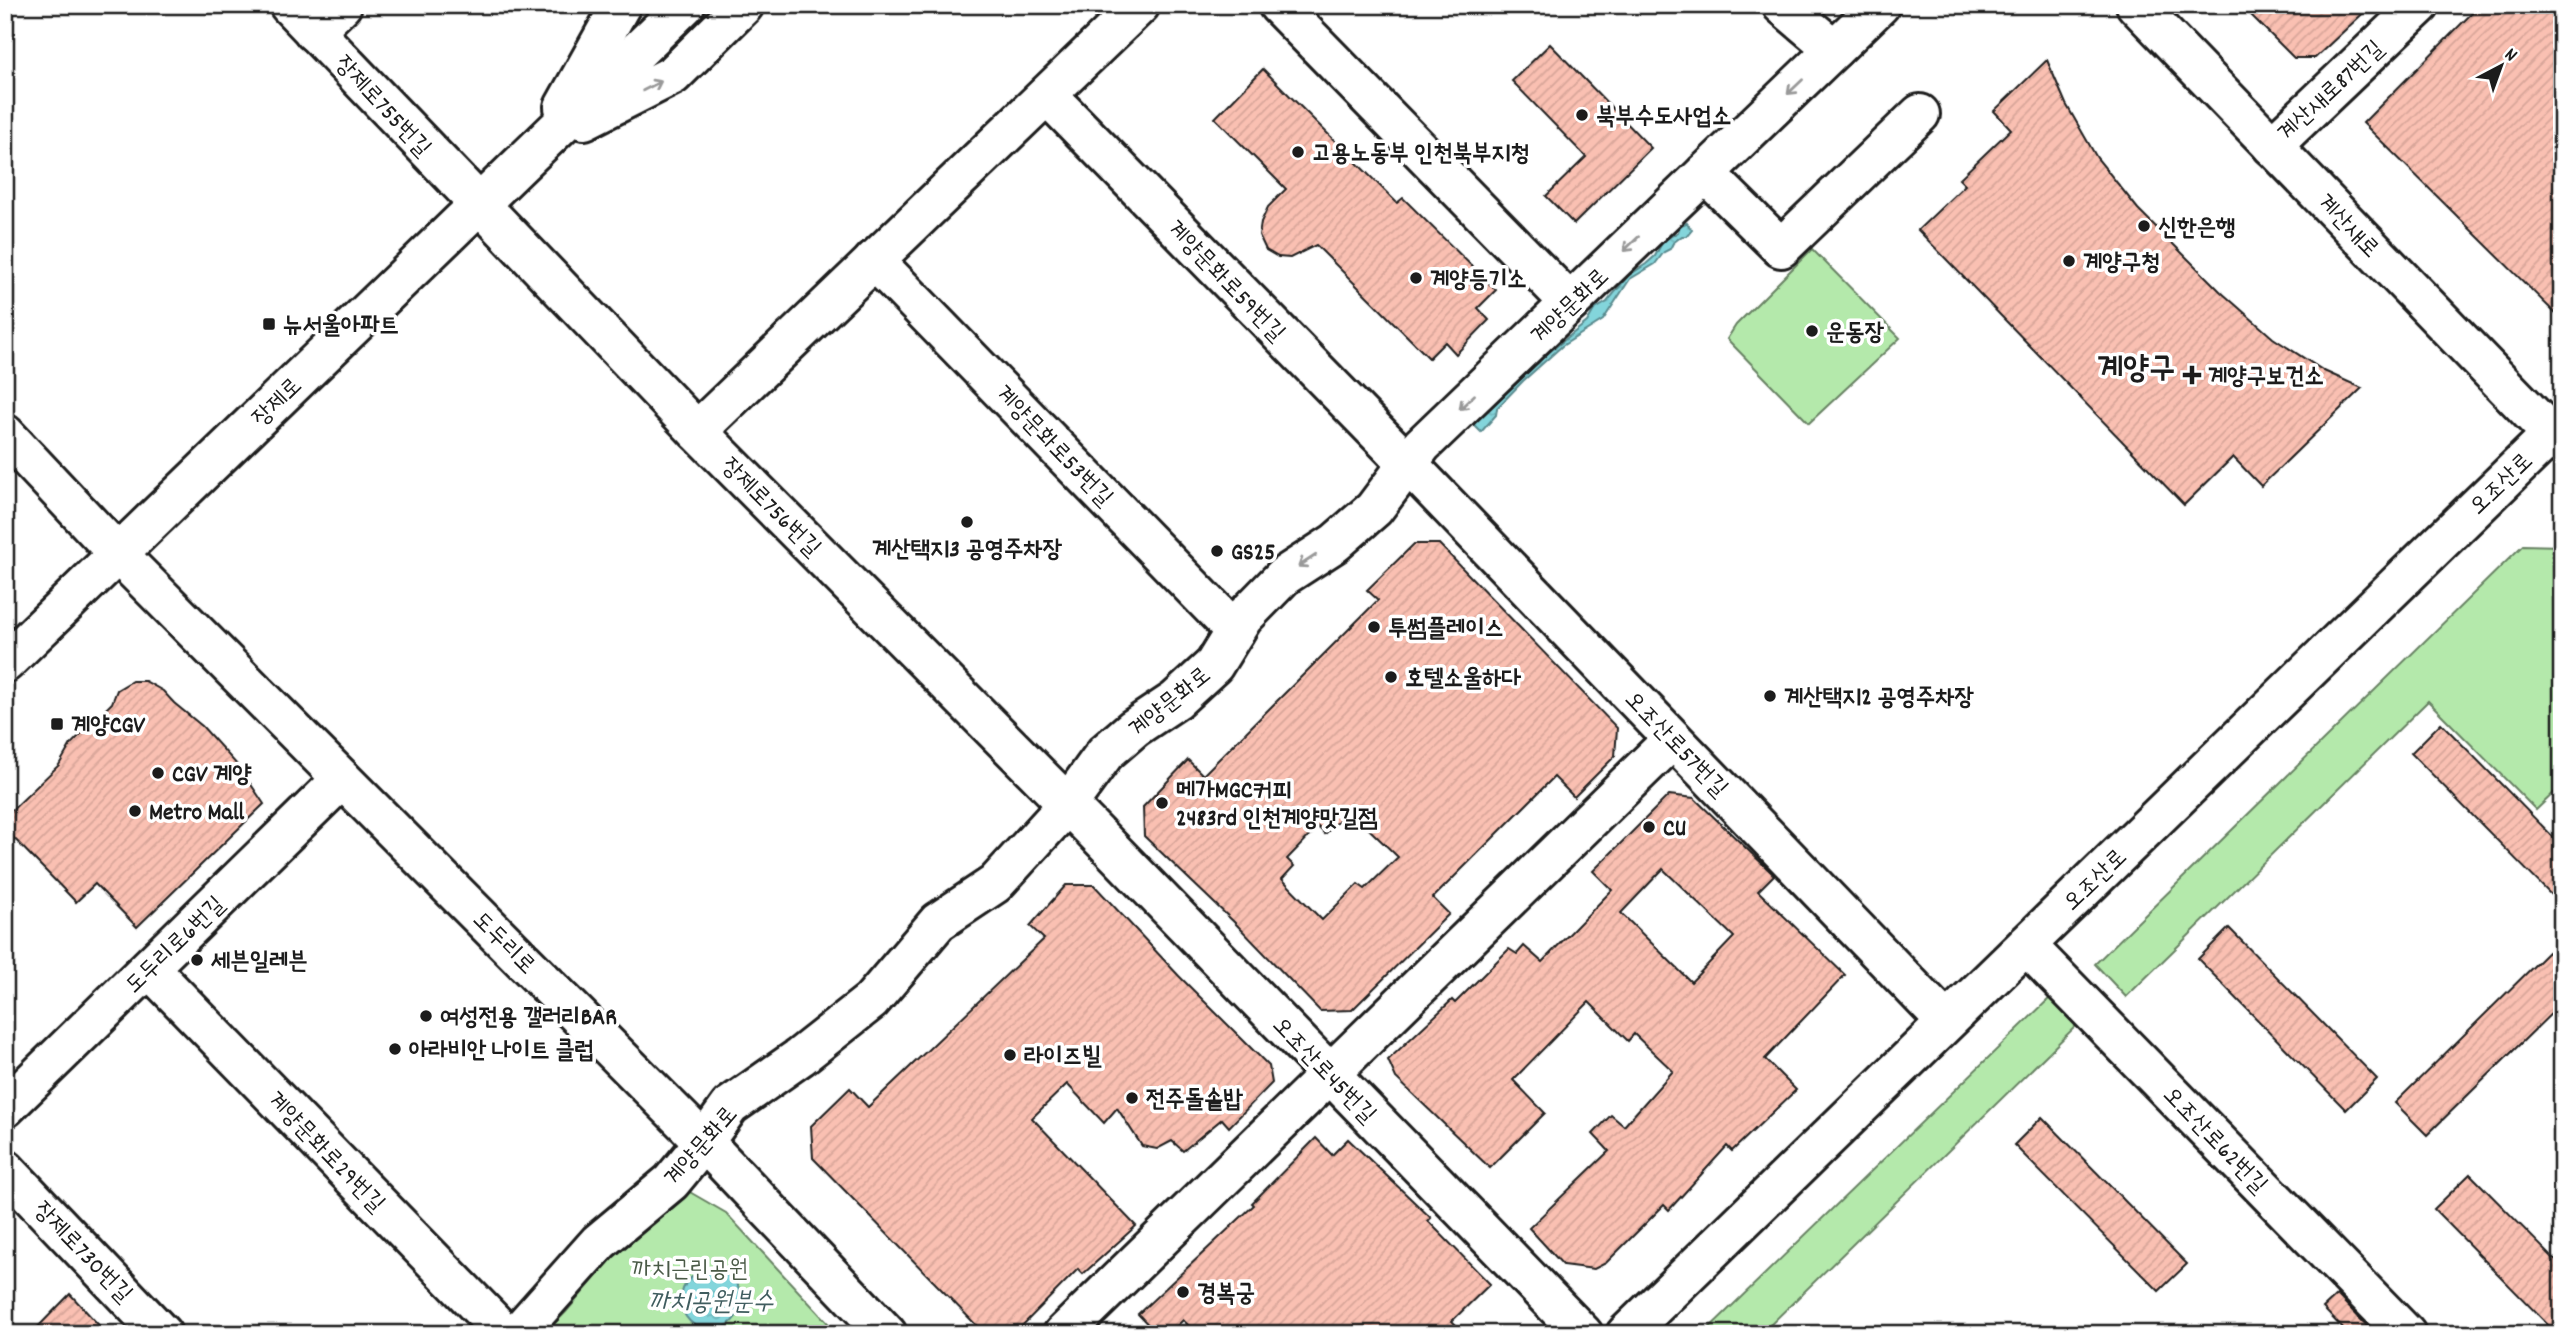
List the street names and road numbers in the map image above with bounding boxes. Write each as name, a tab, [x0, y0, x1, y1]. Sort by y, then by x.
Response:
street label: 계산새로87번길	[2271, 34, 2393, 151]
street label: 장제로755번길	[326, 49, 438, 165]
street label: 계산새로	[2308, 187, 2386, 267]
street label: 계양문화로59번길	[1158, 214, 1292, 350]
street label: 계양문화로	[1525, 261, 1618, 353]
street label: 장제로	[245, 371, 311, 436]
street label: 계양문화로53번길	[986, 379, 1120, 515]
street label: 오조산로	[2462, 446, 2542, 524]
street label: 장제로756번길	[712, 451, 827, 566]
street label: 계양문화로	[1123, 660, 1219, 747]
street label: 오조산로57번길	[1615, 684, 1734, 806]
street label: 오조산로	[2056, 842, 2136, 920]
street label: 도두리로6번길	[118, 890, 234, 1003]
street label: 도두리로	[464, 905, 542, 983]
street label: 오조산로45번길	[1263, 1010, 1383, 1132]
street label: 오조산로62번길	[2154, 1080, 2274, 1203]
street label: 계양문화로29번길	[258, 1085, 391, 1221]
street label: 계양문화로	[658, 1099, 747, 1195]
street label: 장제로730번길	[25, 1195, 139, 1311]

